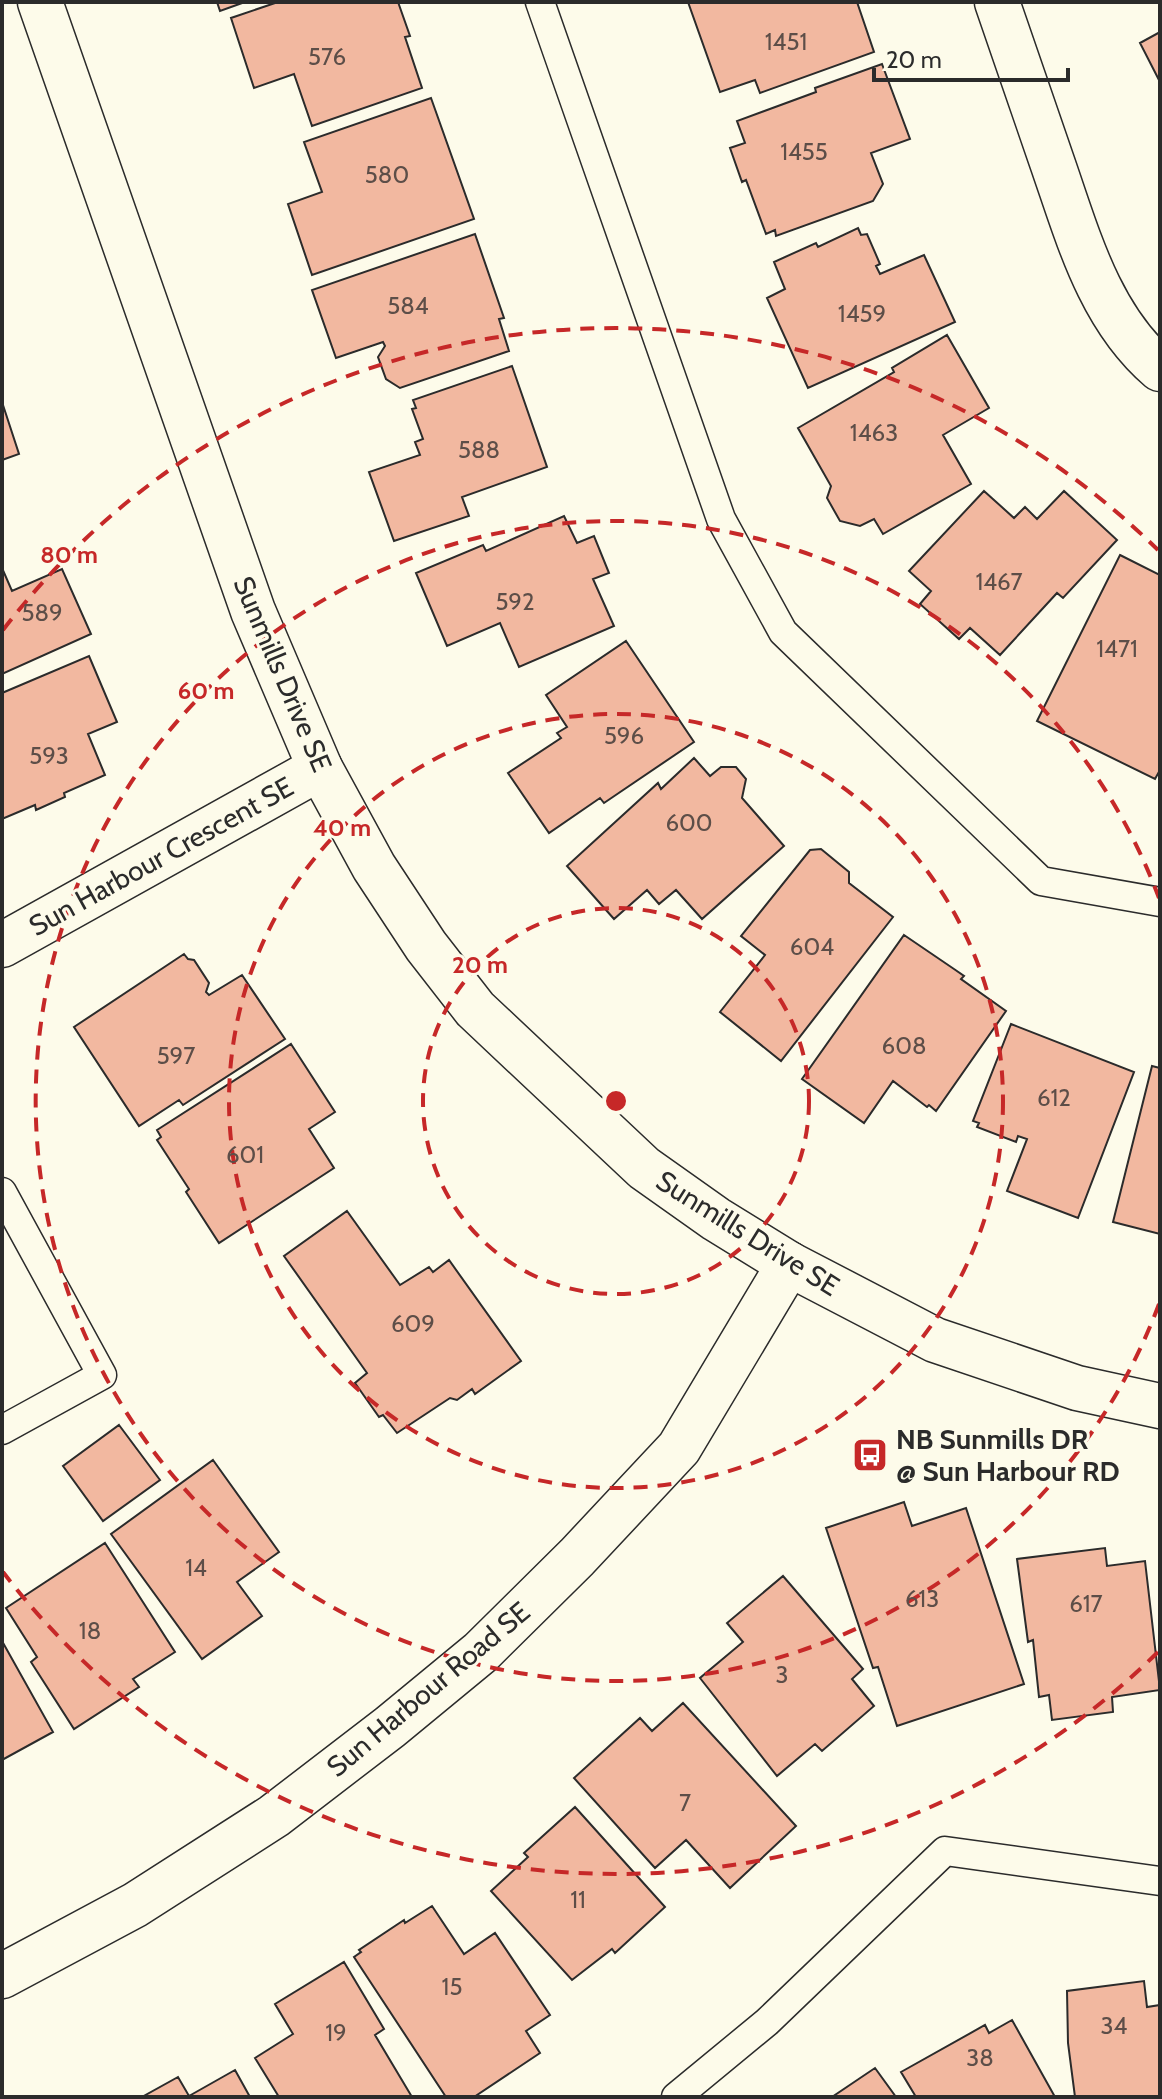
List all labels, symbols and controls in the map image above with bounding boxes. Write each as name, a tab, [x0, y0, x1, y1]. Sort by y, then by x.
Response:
house number: 1451	[765, 27, 807, 56]
scale bar	[874, 32, 1068, 82]
house number: 576	[308, 42, 346, 71]
text: 20 m	[886, 45, 942, 74]
house number: 1455	[780, 137, 828, 166]
house number: 580	[365, 160, 409, 189]
house number: 584	[387, 291, 429, 320]
house number: 1459	[838, 299, 886, 328]
house number: 1463	[850, 418, 898, 447]
house number: 588	[458, 435, 500, 464]
text: 80 m	[40, 540, 98, 569]
house number: 1467	[975, 567, 1023, 596]
street label: Sunmills Drive SE	[227, 571, 339, 777]
house number: 592	[495, 587, 535, 616]
house number: 589	[21, 598, 63, 627]
house number: 1471	[1096, 634, 1138, 663]
text: 60 m	[178, 676, 234, 705]
house number: 596	[604, 721, 644, 750]
house number: 593	[29, 741, 69, 770]
street label: Sun Harbour Crescent SE	[23, 769, 299, 943]
house number: 600	[665, 808, 713, 837]
text: 40 m	[313, 813, 371, 842]
house number: 604	[790, 932, 834, 961]
text: 20 m	[452, 950, 508, 979]
house number: 608	[882, 1031, 926, 1060]
house number: 597	[157, 1041, 195, 1070]
house number: 612	[1037, 1083, 1071, 1112]
centre of rings	[602, 1087, 630, 1115]
house number: 601	[226, 1140, 264, 1169]
street label: Sunmills Drive SE	[650, 1163, 846, 1303]
house number: 609	[391, 1309, 435, 1338]
place label: NB Sunmills DR @ Sun Harbour RD	[896, 1422, 1120, 1488]
bus stop icon: NB Sunmills DR @ Sun Harbour RD	[851, 1436, 889, 1474]
house number: 14	[185, 1553, 207, 1582]
house number: 613	[905, 1584, 939, 1613]
house number: 617	[1069, 1589, 1103, 1618]
street label: Sun Harbour Road SE	[320, 1594, 536, 1784]
house number: 18	[79, 1616, 101, 1645]
house number: 3	[776, 1660, 788, 1689]
house number: 7	[679, 1788, 691, 1817]
house number: 11	[570, 1885, 586, 1914]
house number: 15	[442, 1972, 462, 2001]
house number: 34	[1101, 2011, 1128, 2040]
house number: 19	[325, 2018, 347, 2047]
house number: 38	[966, 2043, 994, 2072]

